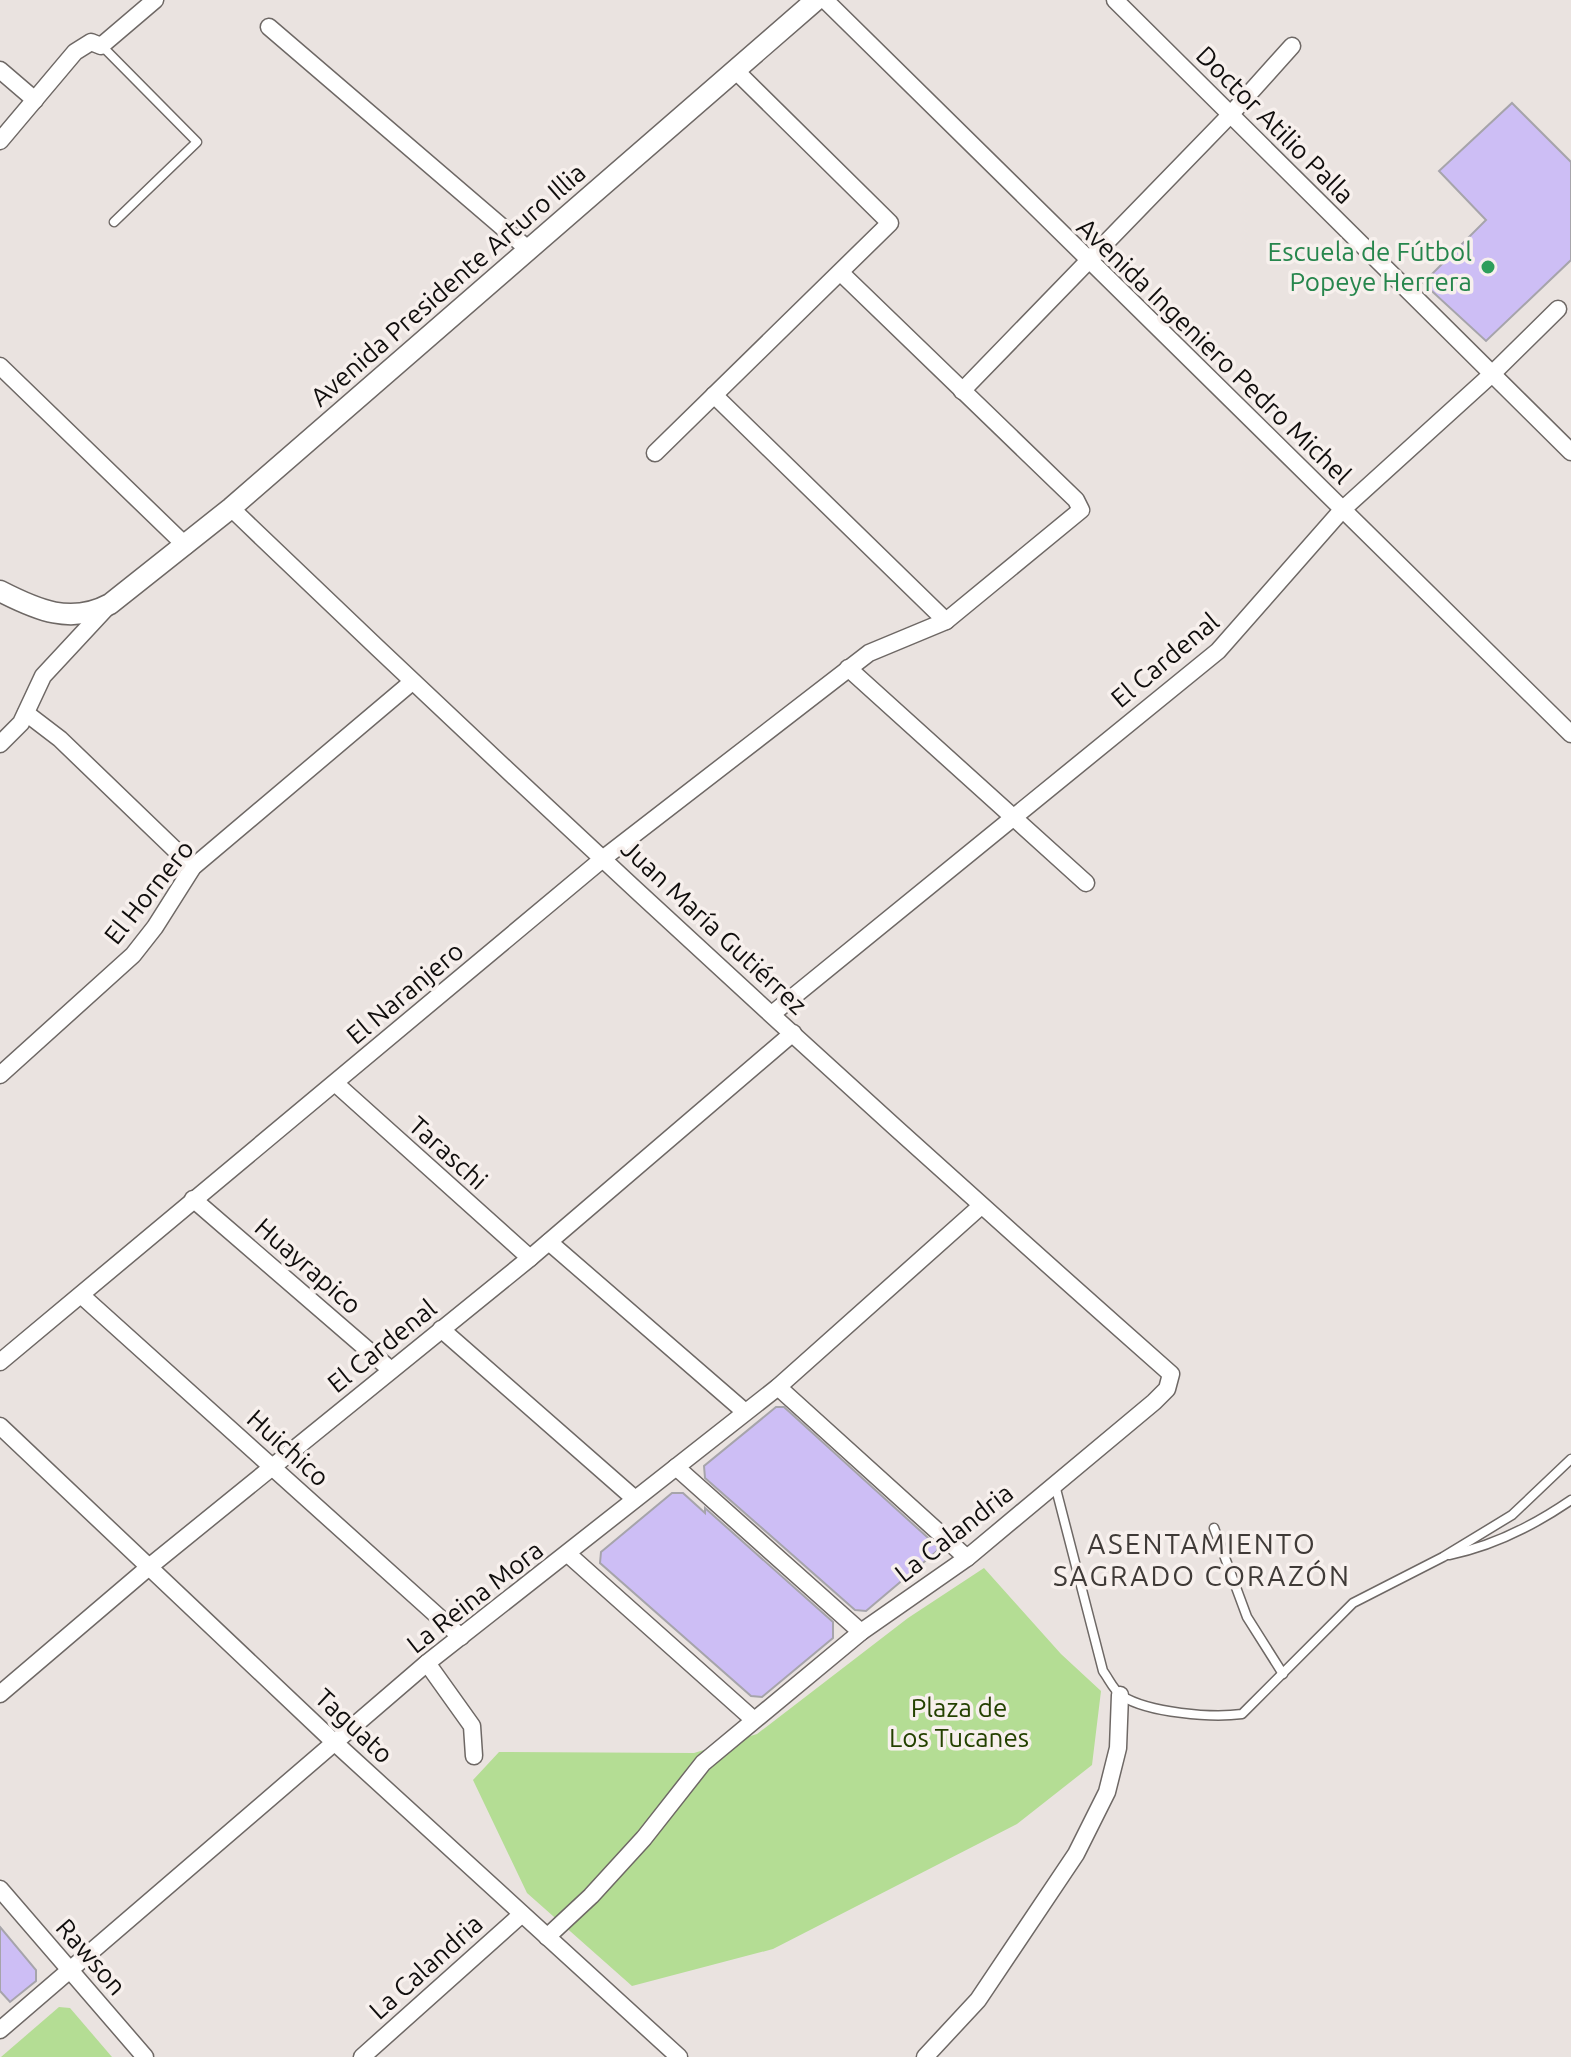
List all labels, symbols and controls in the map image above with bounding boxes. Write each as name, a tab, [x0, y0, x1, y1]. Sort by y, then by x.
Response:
street label: Doctor Atilio Palla	[1191, 40, 1360, 209]
street label: Avenida Presidente Arturo Illia	[304, 157, 591, 412]
street label: Avenida Ingeniero Pedro Michel	[1072, 212, 1357, 489]
place label: Escuela de Fútbol Popeye Herrera	[1268, 237, 1472, 296]
marker: Escuela de Fútbol Popeye Herrera	[1479, 258, 1497, 276]
street label: El Cardenal	[1105, 606, 1224, 713]
street label: Juan María Gutiérrez	[616, 833, 813, 1020]
street label: El Hornero	[98, 834, 199, 949]
street label: El Naranjero	[341, 936, 469, 1050]
street label: Taraschi	[404, 1110, 493, 1195]
street label: Huayrapico	[249, 1212, 367, 1319]
street label: El Cardenal	[322, 1293, 442, 1398]
street label: Huichico	[242, 1403, 335, 1492]
street label: La Calandria	[889, 1478, 1018, 1588]
district label: ASENTAMIENTO SAGRADO CORAZÓN	[1053, 1528, 1351, 1591]
street label: La Reina Mora	[401, 1535, 548, 1659]
street label: Taguato	[310, 1683, 399, 1769]
park label: Plaza de Los Tucanes	[889, 1693, 1029, 1752]
street label: La Calandria	[363, 1908, 488, 2025]
street label: Rawson	[51, 1913, 132, 2001]

